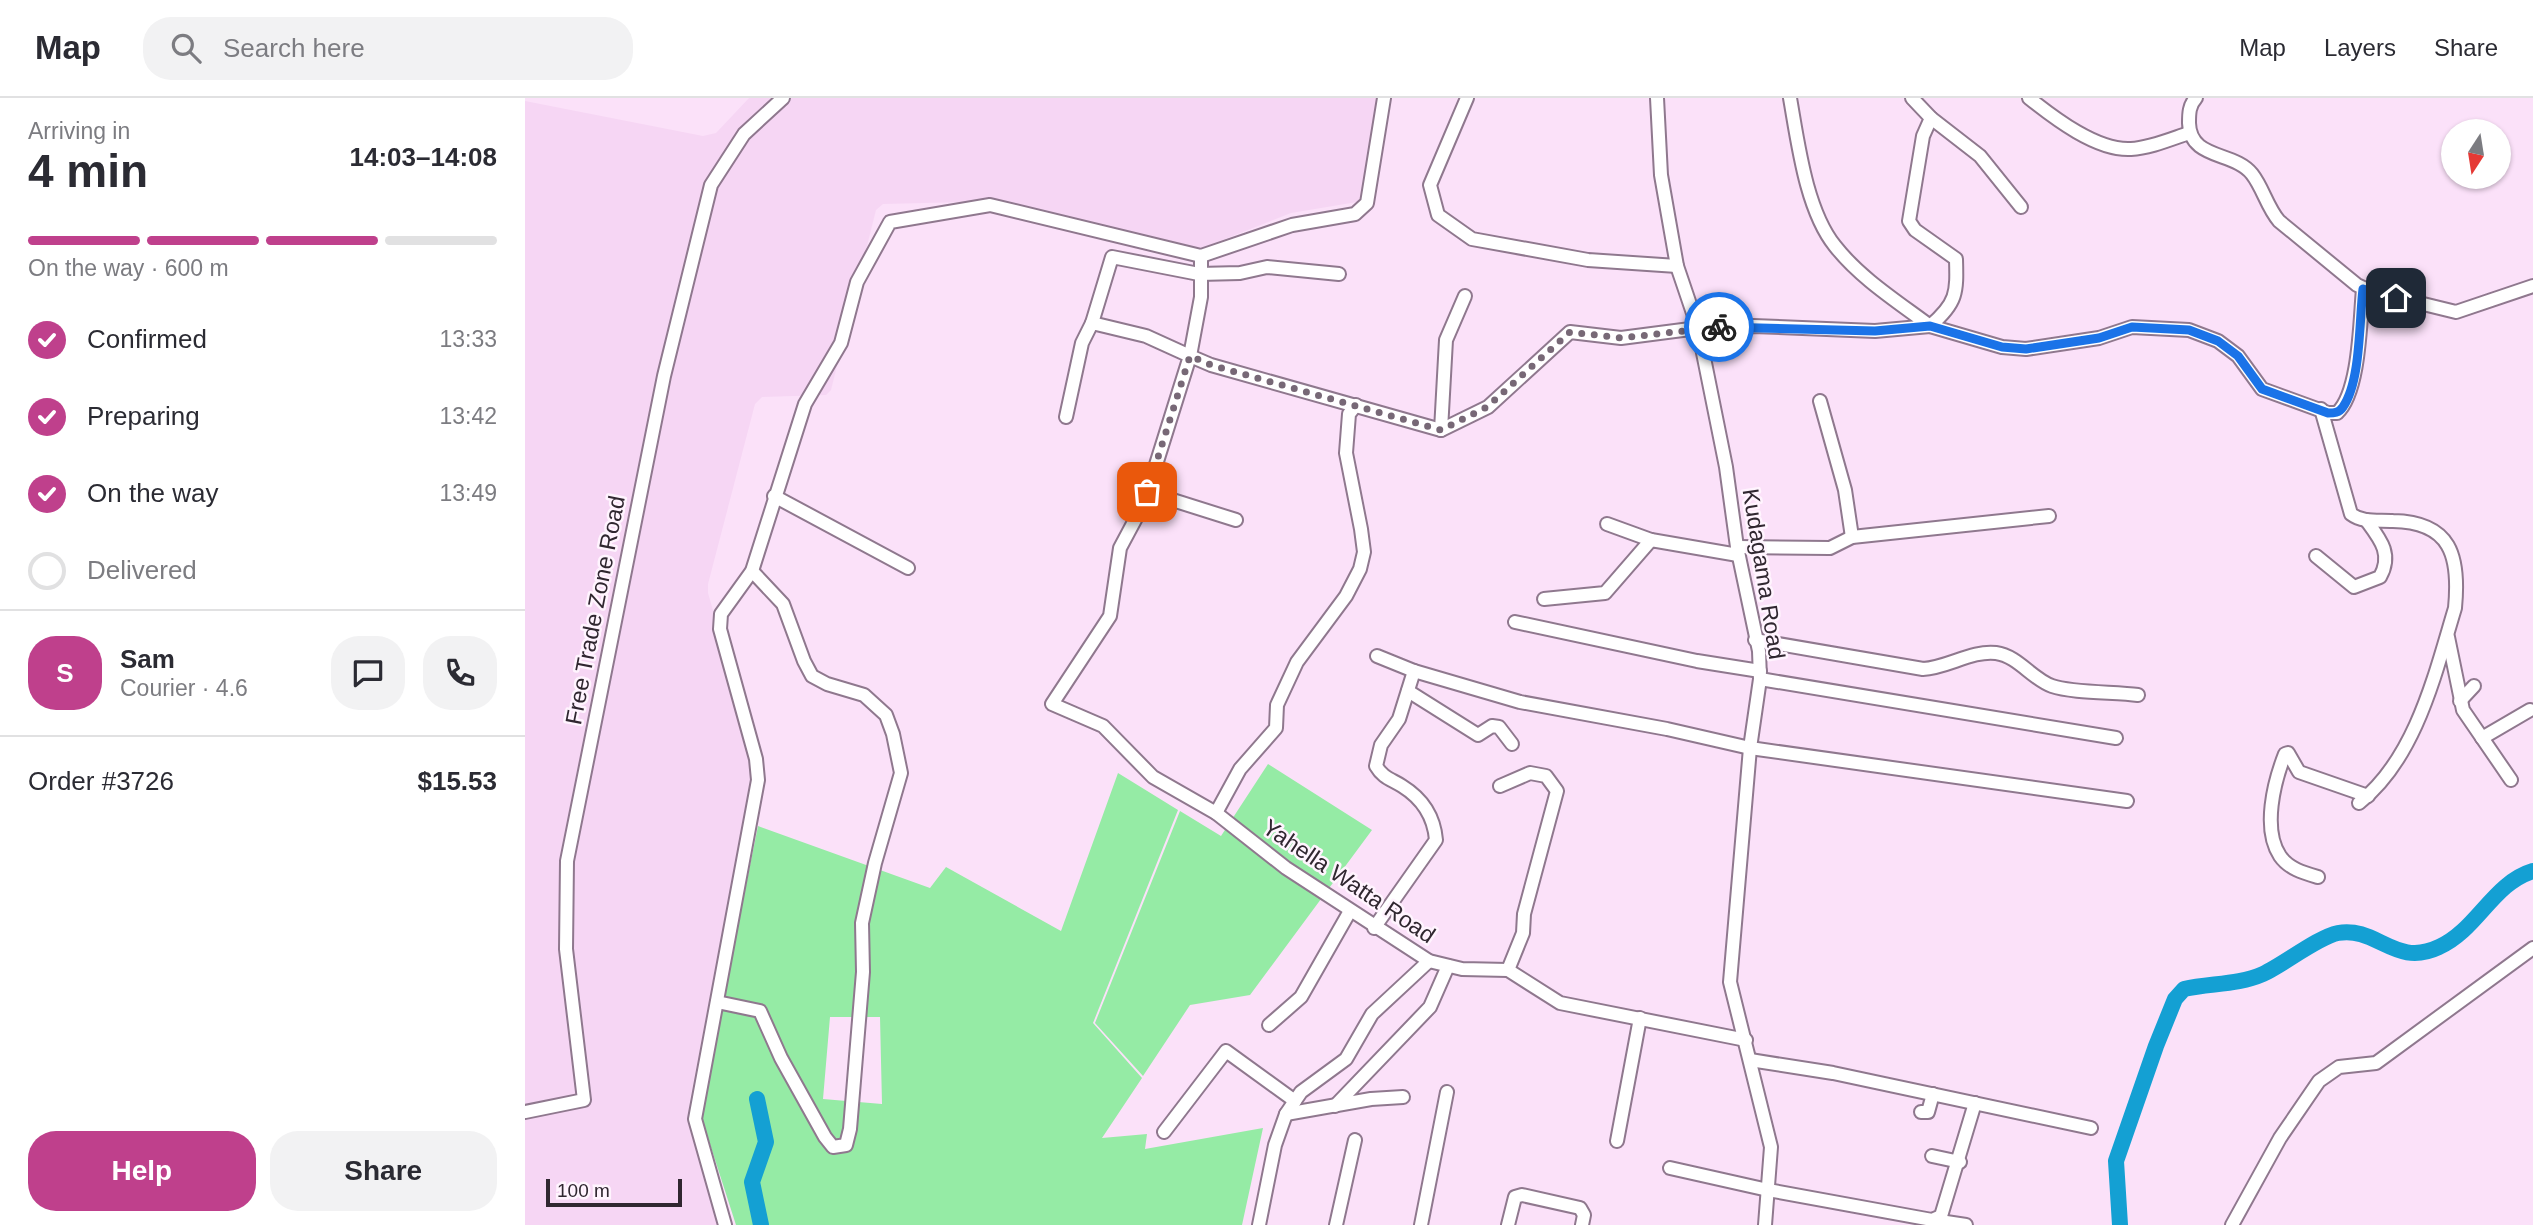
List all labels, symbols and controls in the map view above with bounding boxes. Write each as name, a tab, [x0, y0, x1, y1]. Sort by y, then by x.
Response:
search box	[143, 17, 633, 80]
text: Map	[35, 29, 101, 66]
icon: search	[167, 29, 205, 67]
text: Search here	[223, 33, 365, 63]
text: Map	[2239, 34, 2286, 61]
text: Layers	[2324, 34, 2396, 61]
text: Share	[2434, 34, 2498, 61]
text: Arriving in	[28, 118, 130, 144]
north arrow	[2441, 119, 2511, 189]
map controls	[2441, 119, 2511, 189]
text: 14:03–14:08	[350, 142, 497, 172]
text: 4 min	[28, 145, 148, 197]
text: On the way · 600 m	[28, 255, 229, 281]
pin	[2366, 268, 2426, 328]
icon: home	[2377, 279, 2415, 317]
courier	[1684, 292, 1754, 362]
icon: bike	[1700, 308, 1738, 346]
icon: check	[28, 321, 66, 359]
text: Confirmed	[87, 324, 207, 354]
text: 13:33	[439, 326, 497, 352]
icon: check	[28, 398, 66, 436]
text: Preparing	[87, 401, 200, 431]
text: 13:42	[439, 403, 497, 429]
pin	[1117, 462, 1177, 522]
icon: bag	[1128, 473, 1166, 511]
icon: check	[28, 475, 66, 513]
text: On the way	[87, 478, 219, 508]
text: 13:49	[439, 480, 497, 506]
street label: Kudagama Road	[1738, 487, 1790, 661]
street label: Free Trade Zone Road	[560, 493, 630, 727]
text: Delivered	[87, 555, 197, 585]
button: chat	[331, 636, 405, 710]
button: phone	[423, 636, 497, 710]
text: Sam	[120, 644, 175, 674]
text: S	[56, 658, 74, 688]
text: Courier · 4.6	[120, 675, 248, 701]
text: Order #3726	[28, 766, 174, 796]
text: $15.53	[417, 766, 497, 796]
street label: Yahella Watta Road	[1258, 814, 1440, 948]
button: Help	[28, 1131, 256, 1211]
button: Share	[270, 1131, 497, 1211]
scale bar	[546, 1176, 683, 1208]
text: 100 m	[557, 1180, 610, 1201]

